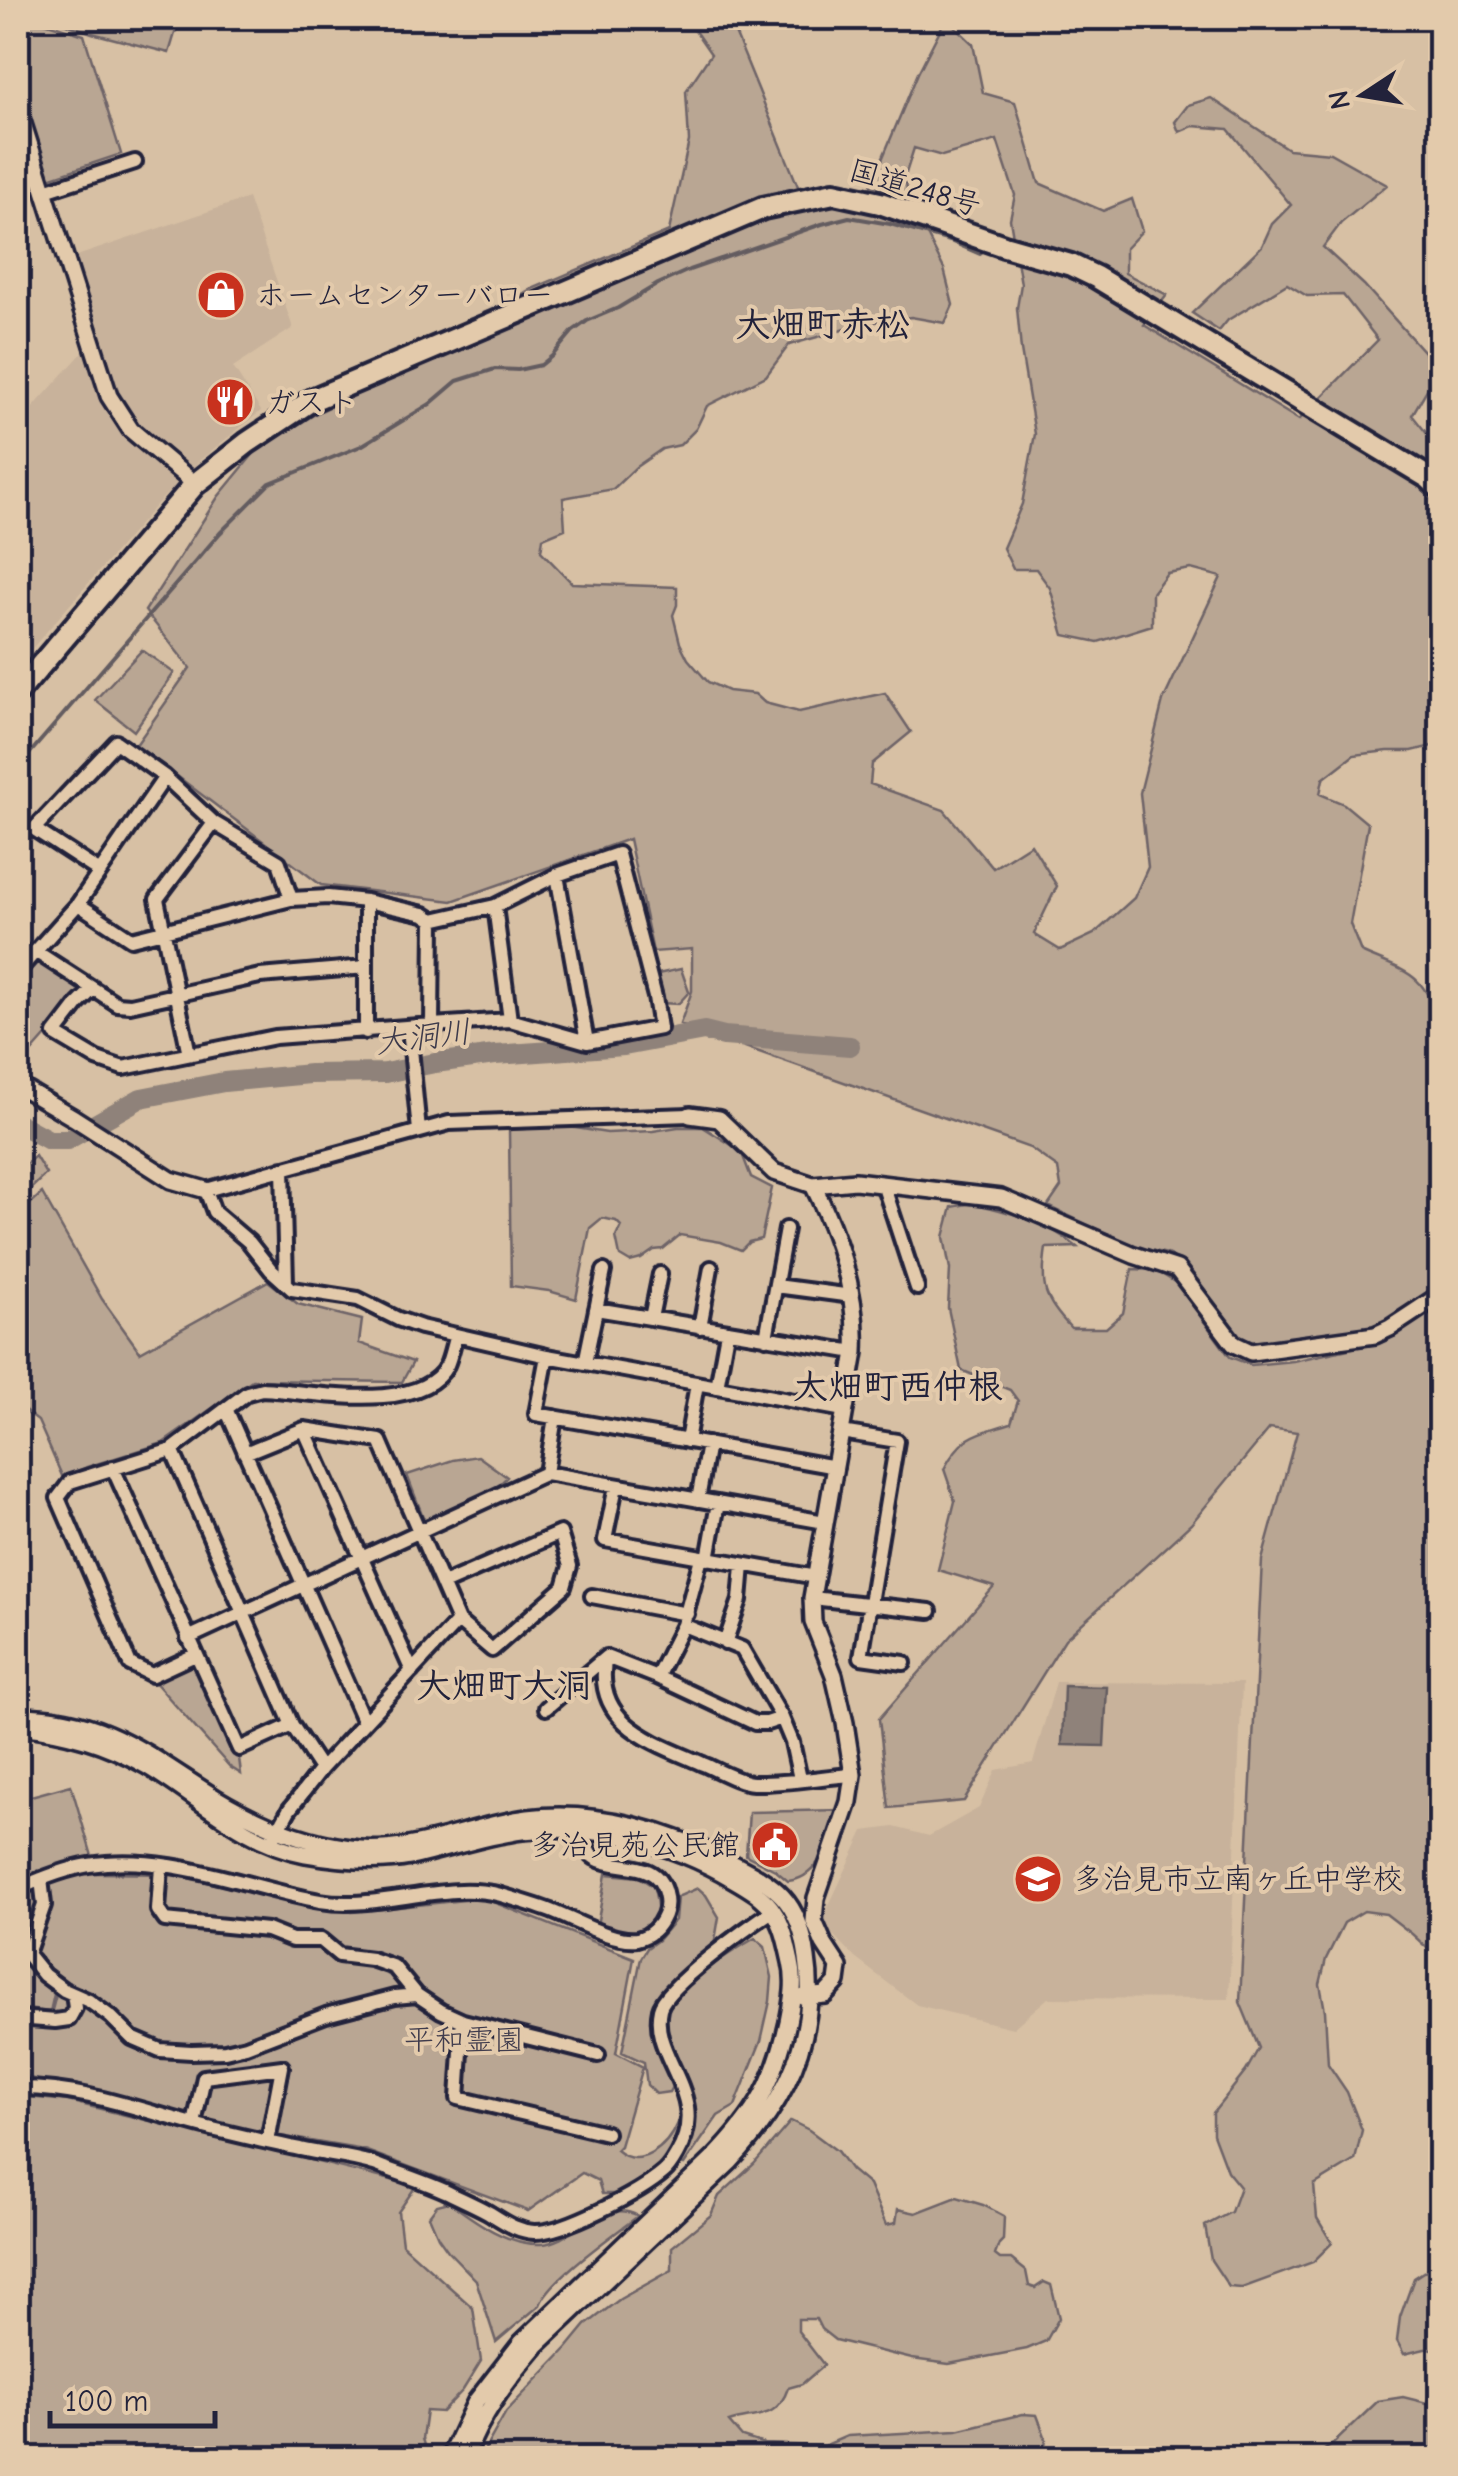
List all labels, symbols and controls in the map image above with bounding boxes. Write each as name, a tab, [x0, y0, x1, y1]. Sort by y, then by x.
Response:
north arrow	[1313, 45, 1413, 145]
text: N	[1322, 88, 1357, 112]
street label: 国道248号	[845, 153, 985, 223]
shop icon: ホームセンターバロー	[195, 269, 247, 321]
place label: ホームセンターバロー	[256, 278, 554, 313]
district label: 大畑町赤松	[735, 304, 911, 345]
restaurant icon: ガスト	[204, 376, 256, 428]
place label: ガスト	[265, 385, 358, 420]
water label: 大洞川	[373, 1013, 473, 1061]
district label: 大畑町西仲根	[793, 1366, 1003, 1407]
district label: 大畑町大洞	[416, 1665, 592, 1706]
public building icon: 多治見苑公民館	[749, 1819, 801, 1871]
place label: 多治見苑公民館	[530, 1828, 740, 1863]
school or university icon: 多治見市立南ヶ丘中学校	[1012, 1853, 1064, 1905]
place label: 多治見市立南ヶ丘中学校	[1073, 1862, 1403, 1897]
park label: 平和霊園	[404, 2023, 524, 2058]
scale bar	[50, 2366, 215, 2428]
text: 100 m	[65, 2384, 148, 2419]

